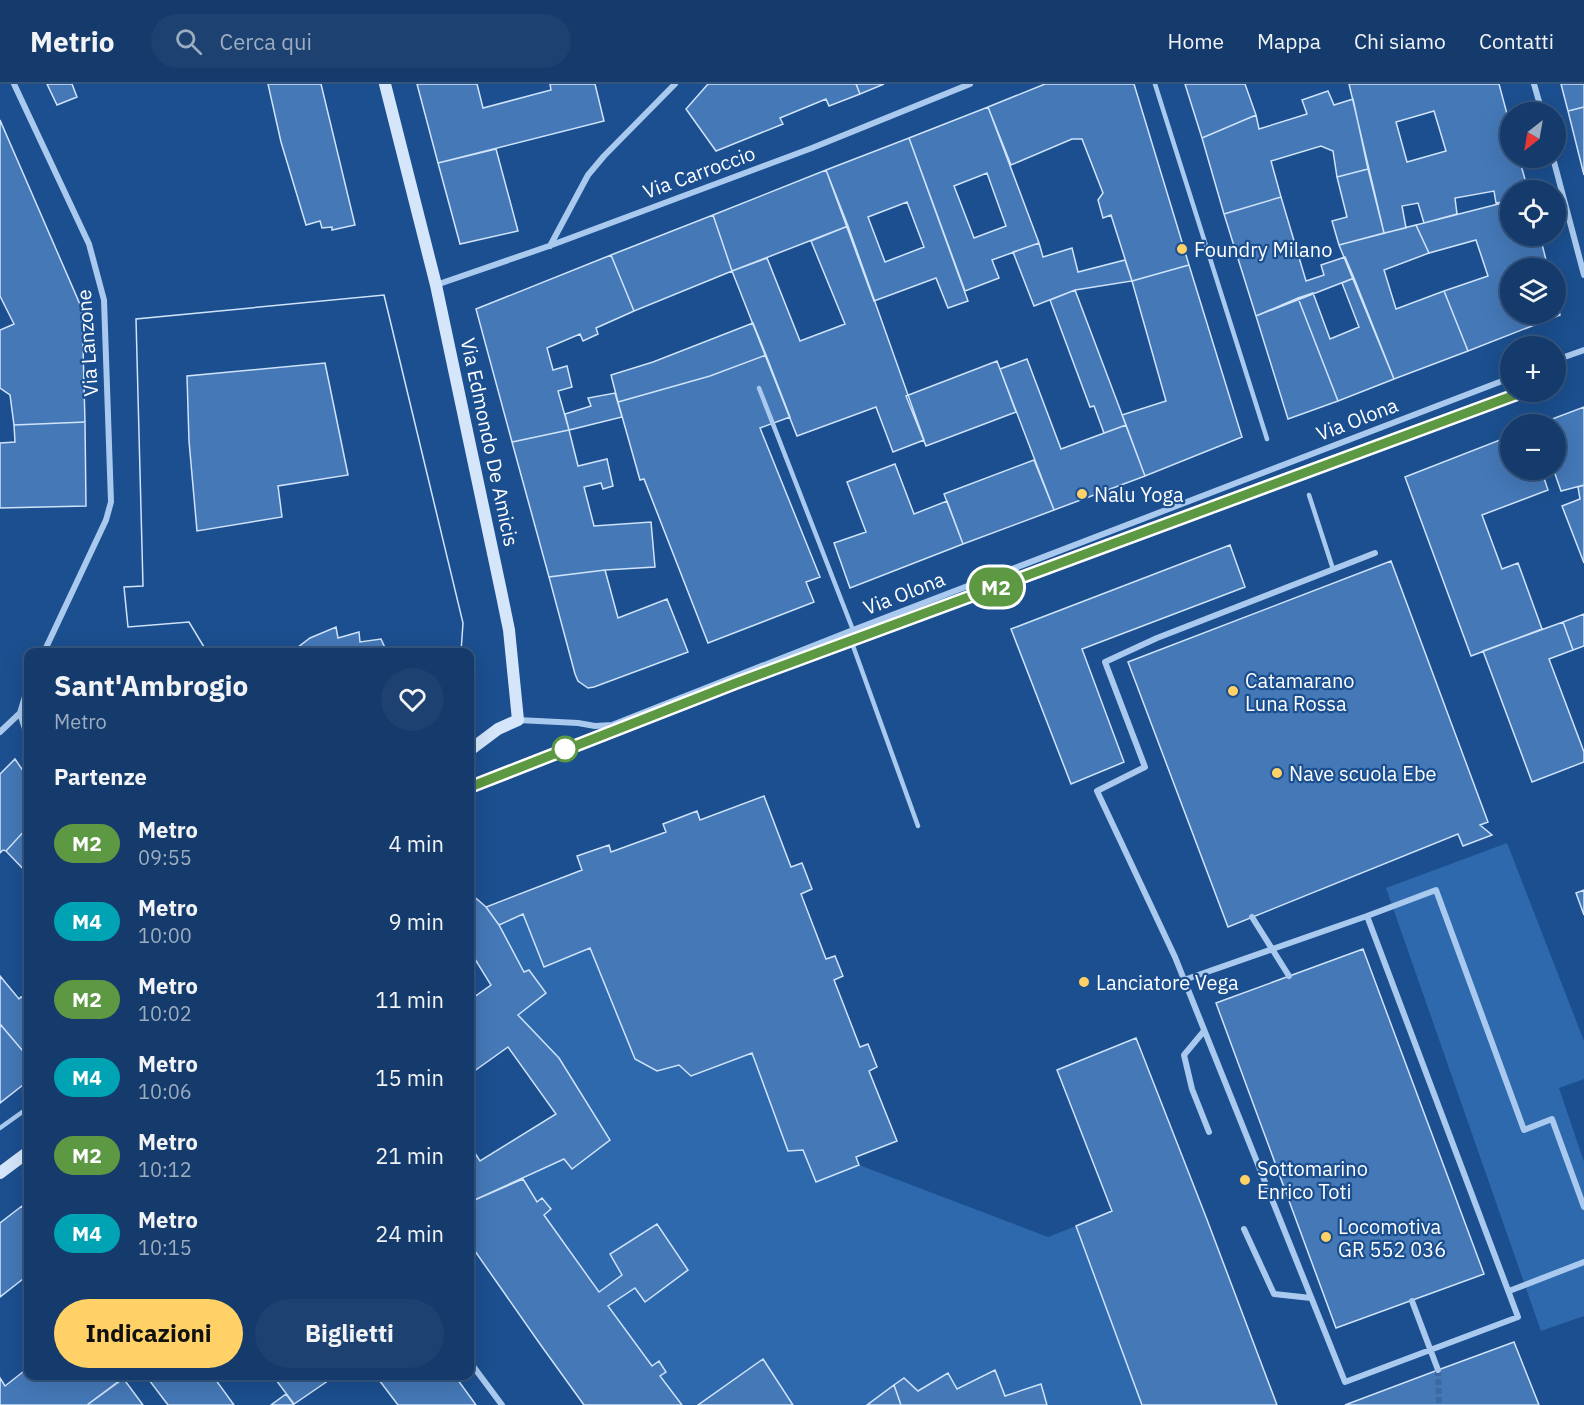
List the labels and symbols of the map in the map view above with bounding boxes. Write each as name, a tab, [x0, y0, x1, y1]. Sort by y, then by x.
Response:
north arrow	[1500, 102, 1566, 168]
street label: Via Carroccio	[639, 139, 759, 205]
place label: Foundry Milano	[1194, 236, 1332, 263]
marker: Foundry Milano	[1175, 242, 1189, 256]
street label: Via Lanzone	[70, 289, 104, 397]
street label: Via Edmondo De Amicis	[455, 335, 525, 549]
street label: Via Olona	[1312, 391, 1402, 447]
place label: Nalu Yoga	[1094, 481, 1184, 508]
marker: Nalu Yoga	[1075, 487, 1089, 501]
street label: Via Olona	[859, 565, 949, 621]
line badge: M2	[969, 568, 1023, 606]
place label: Catamarano Luna Rossa	[1245, 667, 1354, 717]
marker: Catamarano Luna Rossa	[1226, 684, 1240, 698]
unlabelled marker	[552, 736, 578, 762]
place label: Nave scuola Ebe	[1289, 760, 1436, 787]
marker: Nave scuola Ebe	[1270, 766, 1284, 780]
place label: Lanciatore Vega	[1096, 969, 1239, 996]
marker: Lanciatore Vega	[1077, 975, 1091, 989]
place label: Sottomarino Enrico Toti	[1257, 1155, 1368, 1205]
marker: Sottomarino Enrico Toti	[1238, 1173, 1252, 1187]
place label: Locomotiva GR 552 036	[1338, 1213, 1446, 1263]
marker: Locomotiva GR 552 036	[1319, 1230, 1333, 1244]

